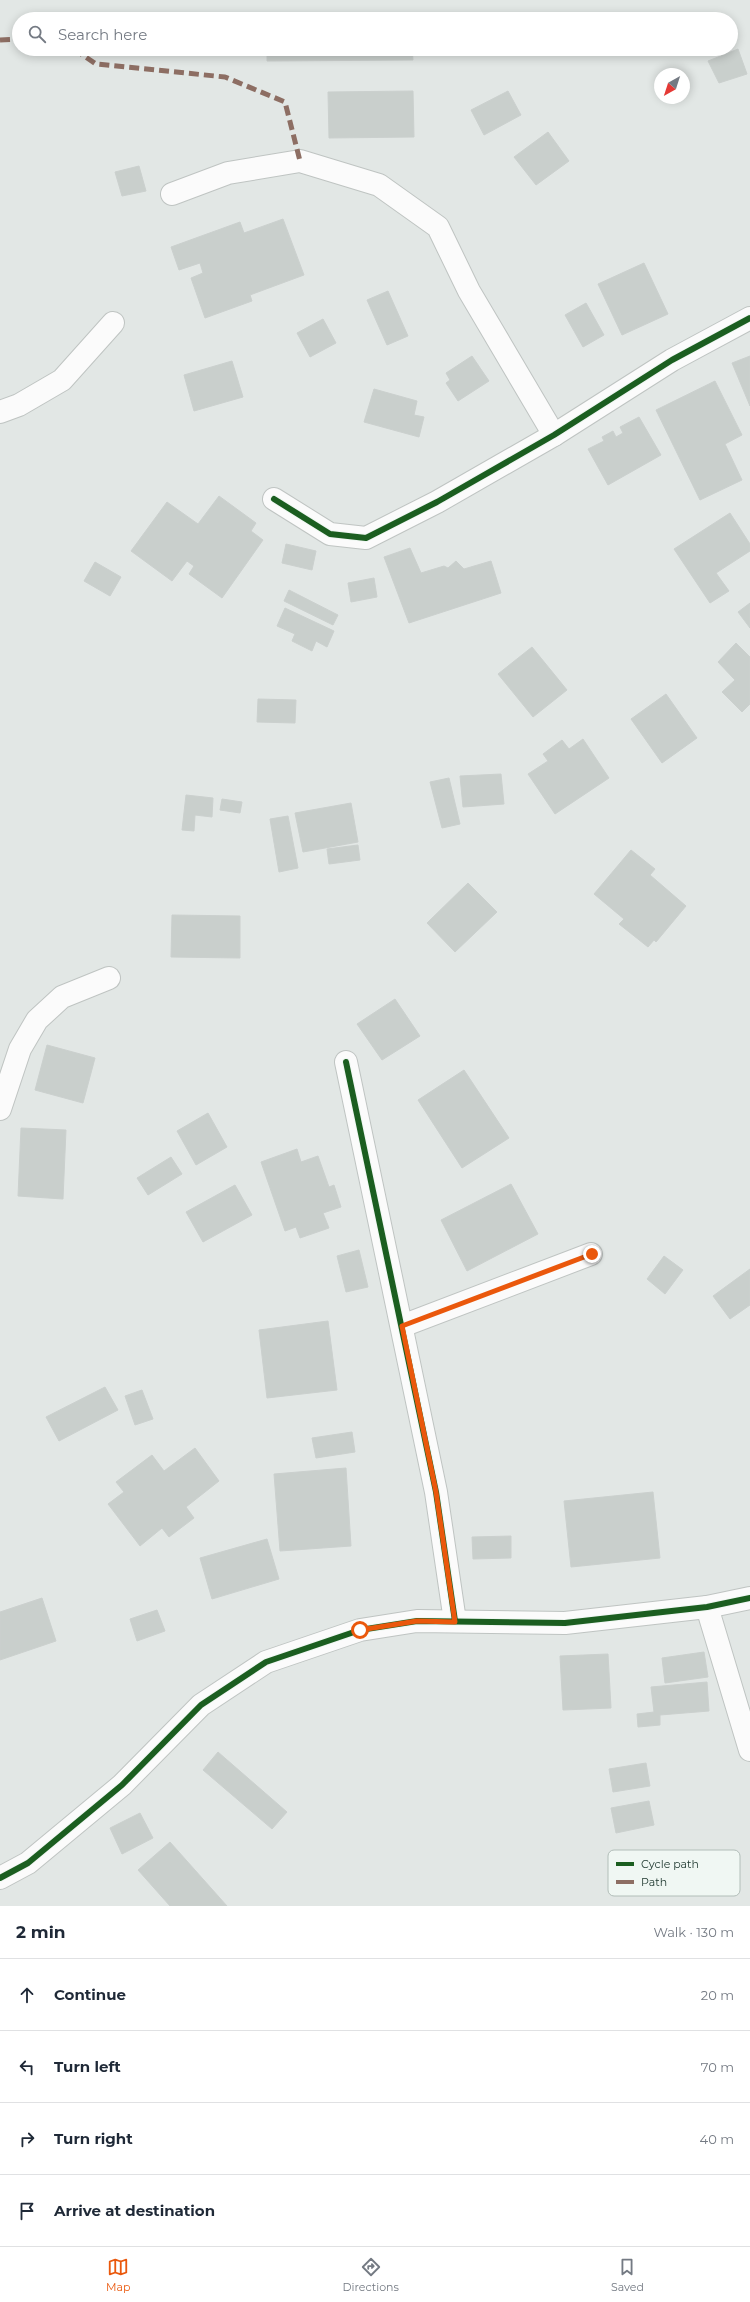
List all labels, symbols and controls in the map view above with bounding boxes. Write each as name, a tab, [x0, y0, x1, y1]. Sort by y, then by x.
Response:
search box	[12, 12, 738, 56]
icon: search	[26, 23, 48, 45]
text: Search here	[58, 25, 147, 44]
north arrow	[654, 68, 690, 104]
route end	[583, 1245, 601, 1263]
route start	[351, 1621, 369, 1639]
legend	[608, 1850, 740, 1896]
text: Cycle path	[641, 1857, 699, 1871]
text: Path	[641, 1875, 667, 1889]
text: 2 min	[16, 1922, 66, 1942]
text: Walk · 130 m	[653, 1924, 734, 1940]
icon: ahead	[16, 1984, 38, 2006]
text: Continue	[54, 1985, 126, 2004]
text: 20 m	[701, 1987, 734, 2003]
icon: left	[16, 2056, 38, 2078]
text: Turn left	[54, 2057, 121, 2076]
text: 70 m	[701, 2059, 734, 2075]
icon: right	[16, 2128, 38, 2150]
text: Turn right	[54, 2129, 133, 2148]
text: 40 m	[700, 2131, 734, 2147]
icon: arrive	[16, 2200, 38, 2222]
text: Arrive at destination	[54, 2201, 215, 2220]
tab: Map	[106, 2256, 130, 2294]
tab: Directions	[343, 2256, 399, 2294]
tab: Saved	[611, 2256, 644, 2294]

